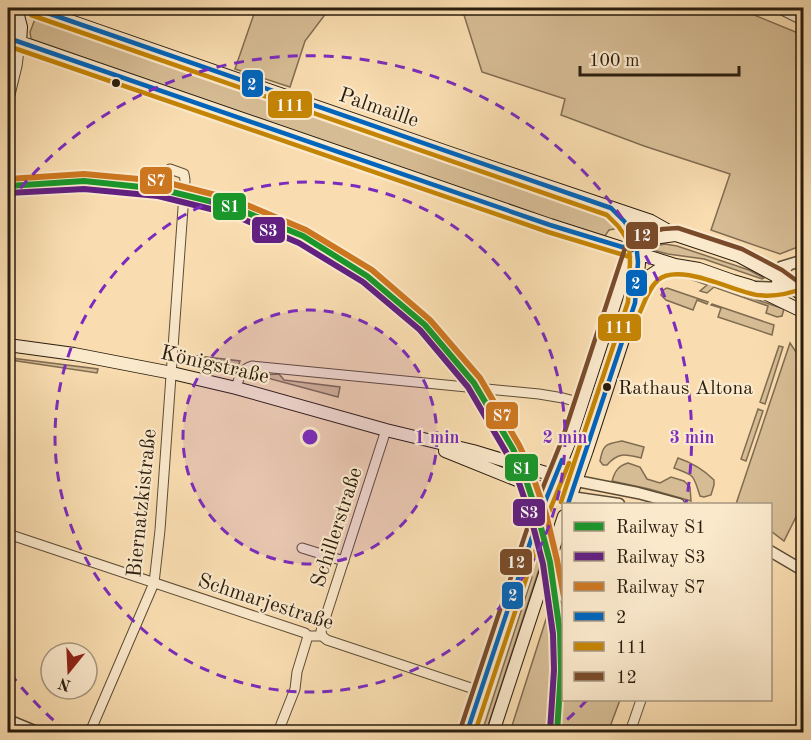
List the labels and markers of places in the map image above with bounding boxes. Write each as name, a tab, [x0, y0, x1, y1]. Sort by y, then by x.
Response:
unlabelled marker	[110, 77, 122, 89]
place label: Rathaus Altona	[618, 379, 753, 399]
marker: Rathaus Altona	[601, 381, 613, 393]
centre of rings	[300, 427, 320, 447]

